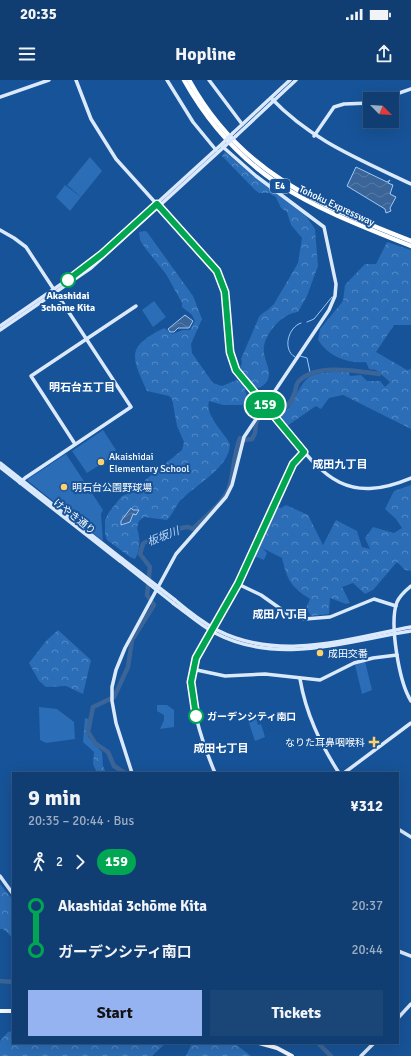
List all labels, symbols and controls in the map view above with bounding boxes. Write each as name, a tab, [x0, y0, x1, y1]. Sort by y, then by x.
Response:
text: 20:35	[20, 5, 57, 23]
icon: menu	[16, 43, 38, 65]
text: Hopline	[175, 43, 236, 65]
icon: share	[373, 43, 395, 65]
north arrow	[363, 92, 399, 128]
map controls	[363, 92, 399, 128]
road number: E4	[270, 179, 290, 193]
street label: Tohoku Expressway	[297, 183, 377, 229]
marker: Akashidai 3chōme Kita	[60, 272, 76, 288]
place label: Akashidai 3chōme Kita	[41, 290, 95, 314]
district label: 明石台五丁目	[49, 381, 115, 394]
line badge: 159	[242, 392, 288, 418]
text: 159	[254, 396, 276, 413]
place label: Akaishidai Elementary School	[109, 451, 189, 475]
marker: Akaishidai Elementary School	[96, 457, 106, 467]
district label: 成田九丁目	[313, 458, 368, 471]
marker: 明石台公園野球場	[59, 482, 69, 492]
place label: 明石台公園野球場	[72, 482, 152, 494]
street label: けやき通り	[51, 497, 98, 537]
water label: 板坂川	[145, 524, 182, 548]
district label: 成田八丁目	[253, 608, 308, 621]
marker: 成田交番	[315, 648, 325, 658]
place label: 成田交番	[328, 648, 368, 660]
marker: ガーデンシティ南口	[188, 708, 204, 724]
place label: ガーデンシティ南口	[207, 711, 296, 723]
marker: なりた耳鼻咽喉科	[368, 736, 380, 748]
place label: なりた耳鼻咽喉科	[285, 737, 365, 749]
district label: 成田七丁目	[194, 742, 249, 755]
text: 9 min	[28, 784, 81, 811]
text: ¥312	[351, 797, 383, 815]
text: 20:35 – 20:44 · Bus	[28, 813, 134, 829]
icon: walk	[28, 851, 50, 873]
icon: forward	[69, 851, 91, 873]
text: 159	[105, 853, 128, 870]
text: 2	[56, 854, 63, 870]
text: Akashidai 3chōme Kita	[58, 897, 207, 915]
text: 20:37	[351, 898, 383, 914]
text: 20:44	[351, 942, 383, 958]
text: ガーデンシティ南口	[58, 943, 192, 961]
button: Start	[28, 990, 202, 1036]
button: Tickets	[210, 990, 383, 1036]

